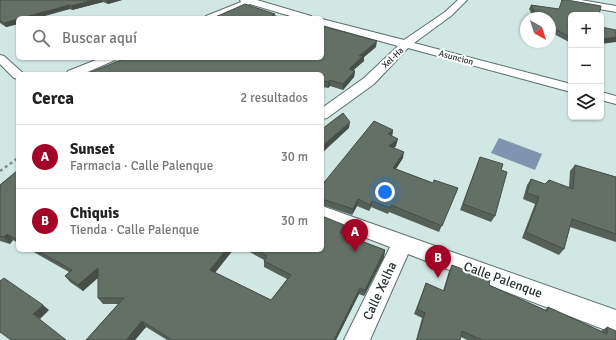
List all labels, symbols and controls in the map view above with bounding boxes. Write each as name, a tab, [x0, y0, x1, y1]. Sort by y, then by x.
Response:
north arrow	[520, 12, 556, 48]
map controls	[568, 12, 604, 120]
button: +	[568, 12, 604, 48]
search box	[16, 16, 324, 60]
icon: search	[30, 27, 52, 49]
text: Buscar aquí	[62, 29, 137, 47]
street label: Xel-Ha	[380, 45, 406, 71]
street label: Asuncion	[437, 48, 475, 68]
button: −	[568, 48, 604, 84]
button: layers	[568, 84, 604, 120]
text: Cerca	[32, 88, 74, 109]
text: 2 resultados	[240, 90, 308, 106]
text: Sunset	[70, 140, 115, 158]
text: A	[41, 149, 49, 165]
text: 30 m	[281, 149, 308, 165]
text: Farmacia · Calle Palenque	[70, 158, 213, 174]
your location	[375, 182, 395, 202]
text: Chiquis	[70, 204, 119, 222]
text: B	[41, 213, 49, 229]
text: 30 m	[281, 213, 308, 229]
pin: A	[342, 219, 368, 252]
text: Tienda · Calle Palenque	[70, 222, 199, 238]
pin: B	[425, 245, 451, 278]
street label: Calle Palenque	[461, 258, 545, 302]
street label: Calle Xelha	[360, 259, 400, 323]

